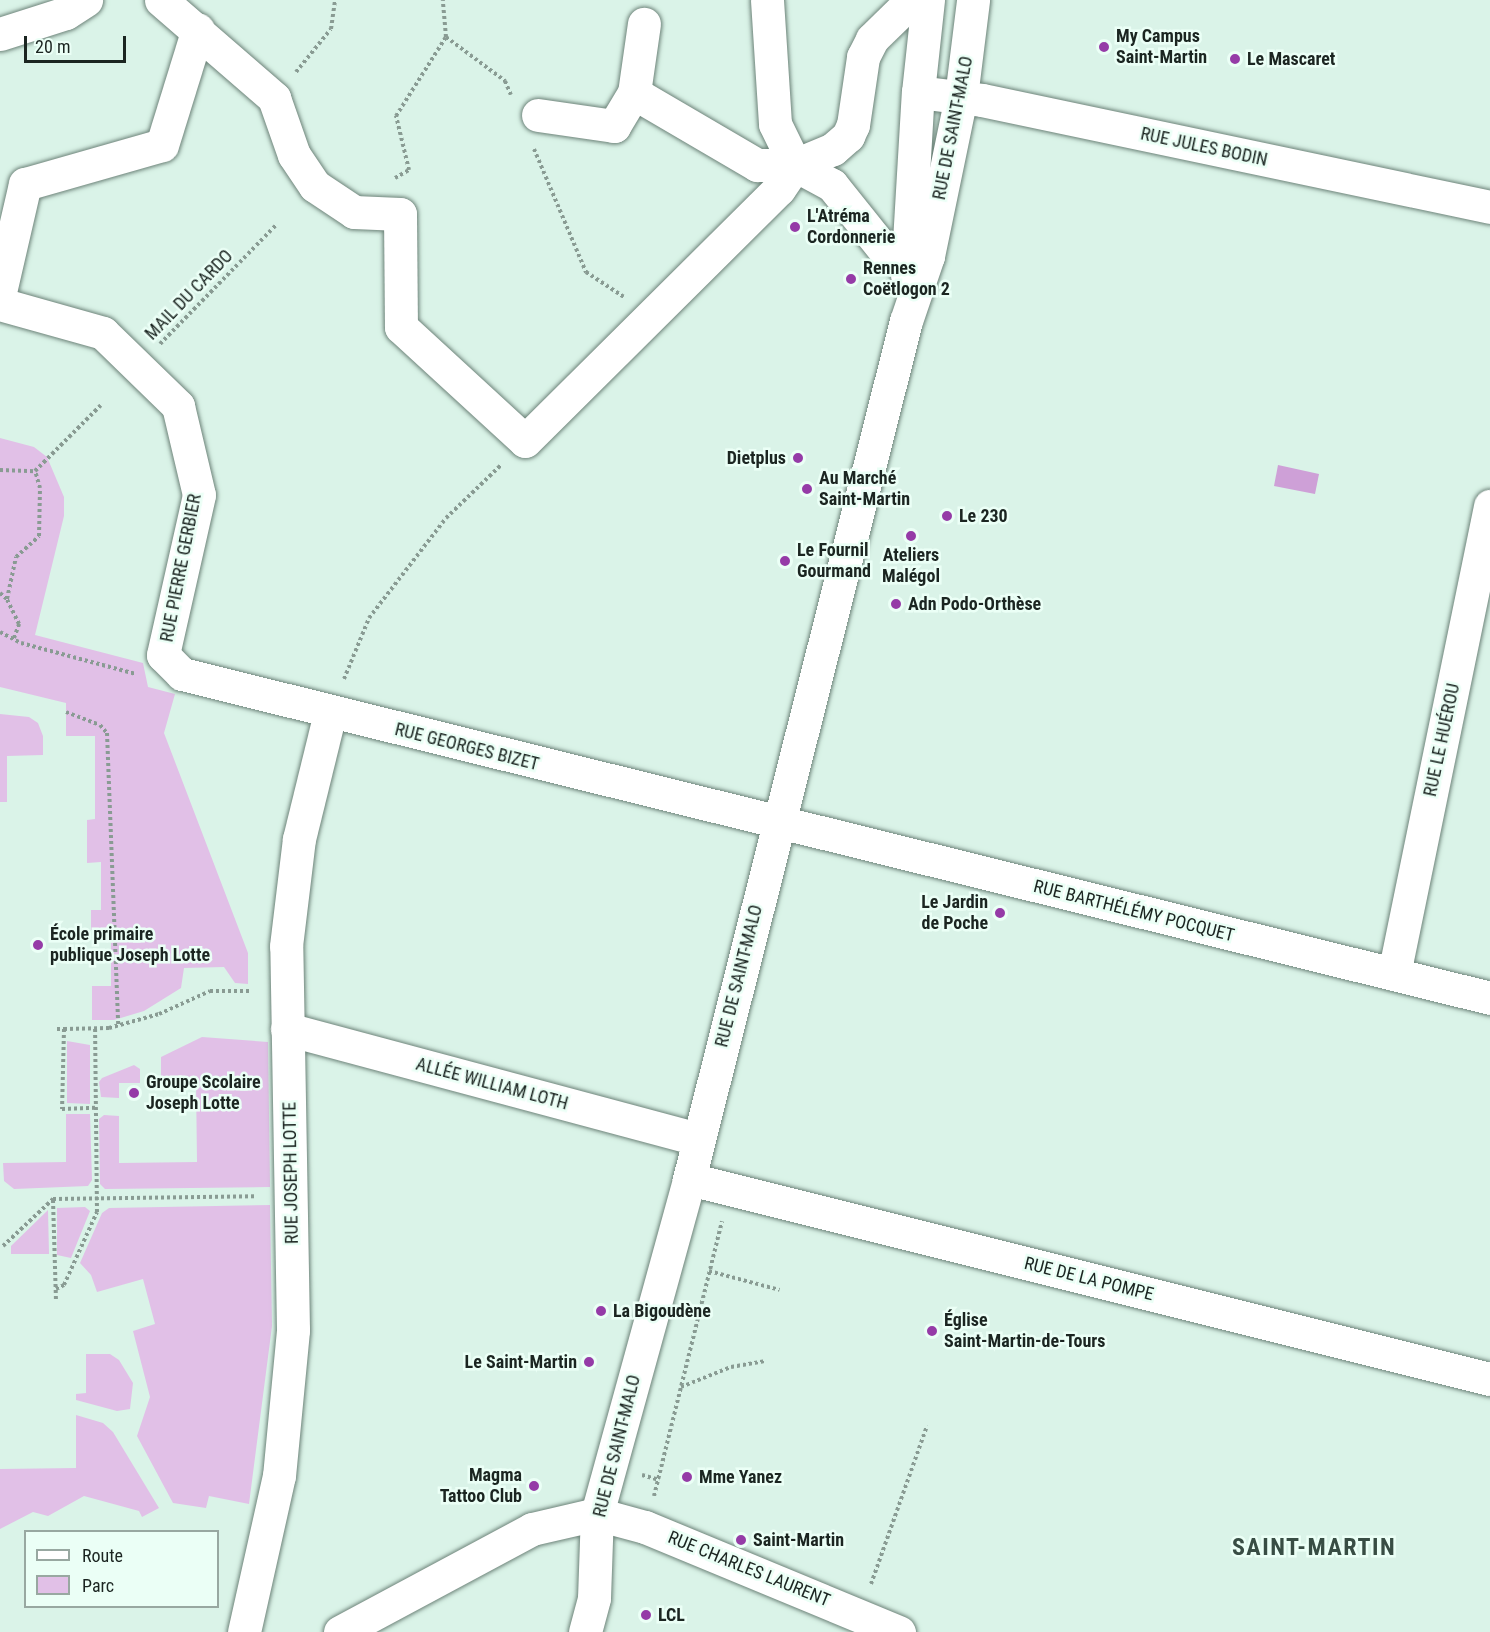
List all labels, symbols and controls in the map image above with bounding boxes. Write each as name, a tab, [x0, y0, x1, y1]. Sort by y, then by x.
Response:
scale bar	[27, 24, 129, 62]
place label: My Campus Saint-Martin	[1116, 26, 1207, 68]
text: 20 m	[35, 36, 70, 57]
marker: My Campus Saint-Martin	[1097, 40, 1111, 54]
place label: Le Mascaret	[1247, 48, 1335, 70]
marker: Le Mascaret	[1228, 52, 1242, 66]
street label: RUE DE SAINT-MALO	[928, 54, 978, 202]
street label: RUE JULES BODIN	[1139, 123, 1269, 171]
place label: L'Atréma Cordonnerie	[807, 206, 895, 248]
marker: L'Atréma Cordonnerie	[788, 220, 802, 234]
street label: MAIL DU CARDO	[141, 245, 237, 345]
place label: Rennes Coëtlogon 2	[863, 258, 950, 300]
marker: Rennes Coëtlogon 2	[844, 272, 858, 286]
place label: Dietplus	[727, 447, 786, 469]
marker: Dietplus	[791, 451, 805, 465]
place label: Au Marché Saint-Martin	[819, 468, 910, 510]
marker: Au Marché Saint-Martin	[800, 482, 814, 496]
street label: RUE PIERRE GERBIER	[156, 492, 206, 644]
place label: Le 230	[959, 505, 1008, 527]
marker: Le 230	[940, 509, 954, 523]
marker: Ateliers Malégol	[904, 529, 918, 543]
place label: Le Fournil Gourmand	[797, 540, 871, 582]
place label: Ateliers Malégol	[882, 545, 940, 588]
marker: Le Fournil Gourmand	[778, 554, 792, 568]
place label: Adn Podo-Orthèse	[908, 593, 1041, 615]
marker: Adn Podo-Orthèse	[889, 597, 903, 611]
street label: RUE LE HUÉROU	[1419, 681, 1465, 799]
street label: RUE GEORGES BIZET	[393, 719, 541, 775]
street label: RUE BARTHÉLÉMY POCQUET	[1031, 876, 1237, 946]
place label: Le Jardin de Poche	[921, 892, 988, 934]
street label: RUE DE SAINT-MALO	[711, 903, 767, 1049]
marker: Le Jardin de Poche	[993, 906, 1007, 920]
place label: École primaire publique Joseph Lotte	[50, 924, 210, 966]
marker: École primaire publique Joseph Lotte	[31, 938, 45, 952]
street label: ALLÉE WILLIAM LOTH	[414, 1053, 570, 1115]
place label: Groupe Scolaire Joseph Lotte	[146, 1072, 261, 1114]
marker: Groupe Scolaire Joseph Lotte	[127, 1086, 141, 1100]
street label: RUE JOSEPH LOTTE	[279, 1102, 303, 1244]
street label: RUE DE LA POMPE	[1022, 1252, 1156, 1306]
place label: La Bigoudène	[613, 1300, 711, 1322]
marker: La Bigoudène	[594, 1304, 608, 1318]
place label: Église Saint-Martin-de-Tours	[944, 1310, 1105, 1352]
marker: Église Saint-Martin-de-Tours	[925, 1324, 939, 1338]
place label: Le Saint-Martin	[465, 1351, 577, 1373]
marker: Le Saint-Martin	[582, 1355, 596, 1369]
street label: RUE DE SAINT-MALO	[589, 1373, 645, 1519]
place label: Magma Tattoo Club	[440, 1465, 522, 1508]
place label: Mme Yanez	[699, 1466, 782, 1488]
marker: Mme Yanez	[680, 1470, 694, 1484]
marker: Magma Tattoo Club	[527, 1479, 541, 1493]
street label: RUE CHARLES LAURENT	[665, 1527, 833, 1611]
place label: Saint-Martin	[753, 1529, 844, 1551]
legend	[24, 1530, 219, 1608]
marker: Saint-Martin	[734, 1533, 748, 1547]
district label: SAINT-MARTIN	[1232, 1534, 1396, 1562]
text: Route	[82, 1545, 123, 1566]
text: Parc	[82, 1575, 114, 1596]
place label: LCL	[658, 1604, 685, 1626]
marker: LCL	[639, 1608, 653, 1622]

